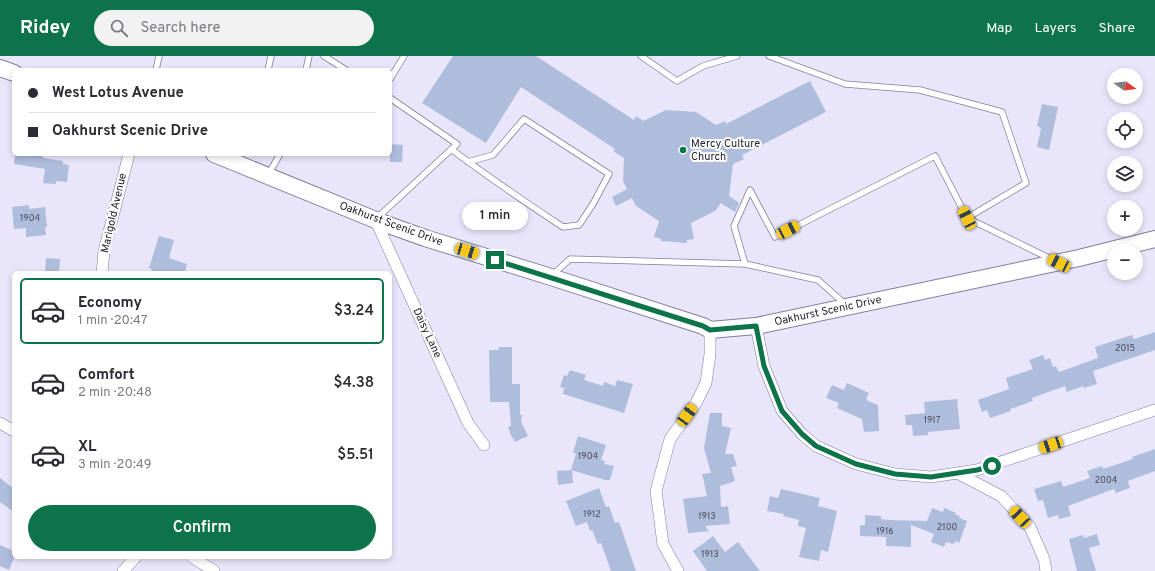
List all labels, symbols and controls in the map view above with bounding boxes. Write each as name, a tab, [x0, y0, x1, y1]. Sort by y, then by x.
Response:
search box	[94, 10, 374, 46]
text: Ridey	[20, 16, 70, 40]
icon: search	[108, 17, 130, 39]
text: Search here	[140, 19, 221, 38]
text: Map	[986, 20, 1012, 37]
text: Layers	[1034, 20, 1076, 37]
text: Share	[1098, 20, 1135, 37]
north arrow	[1107, 68, 1143, 104]
map controls	[1107, 68, 1143, 280]
text: West Lotus Avenue	[52, 84, 184, 103]
button: locate	[1107, 112, 1143, 148]
text: Oakhurst Scenic Drive	[52, 122, 208, 141]
place label: Mercy Culture Church	[691, 137, 760, 164]
marker: Mercy Culture Church	[678, 145, 688, 155]
button: layers	[1107, 156, 1143, 192]
street label: Marigold Avenue	[98, 172, 130, 254]
street label: Oakhurst Scenic Drive	[337, 199, 445, 249]
button: +	[1107, 200, 1143, 236]
callout: 1 min	[462, 202, 528, 230]
car	[956, 205, 978, 231]
text: 1 min	[480, 208, 510, 224]
house number: 1904	[20, 213, 40, 224]
car	[775, 219, 801, 241]
car	[454, 242, 480, 260]
button: −	[1107, 244, 1143, 280]
route end	[486, 251, 504, 269]
car	[1046, 252, 1072, 274]
icon: car	[30, 293, 66, 329]
street label: Oakhurst Scenic Drive	[773, 293, 883, 329]
text: Economy	[78, 294, 142, 313]
text: $3.24	[334, 302, 374, 321]
street label: Daisy Lane	[409, 306, 445, 360]
text: 1 min · 20:47	[78, 313, 148, 329]
house number: 2015	[1115, 343, 1135, 354]
icon: car	[30, 365, 66, 401]
text: Comfort	[78, 366, 135, 385]
text: $4.38	[334, 374, 374, 393]
text: 2 min · 20:48	[78, 385, 152, 401]
car	[675, 402, 699, 428]
house number: 1917	[924, 415, 941, 426]
car	[1038, 435, 1064, 455]
icon: car	[30, 437, 66, 473]
text: XL	[78, 438, 96, 457]
text: $5.51	[337, 446, 374, 465]
house number: 1904	[578, 451, 598, 462]
text: 3 min · 20:49	[78, 457, 152, 473]
route start	[983, 457, 1001, 475]
house number: 2004	[1095, 475, 1118, 486]
car	[1007, 504, 1033, 530]
button: Confirm	[28, 505, 376, 551]
house number: 1912	[583, 509, 601, 520]
house number: 1913	[698, 511, 716, 522]
house number: 2100	[937, 522, 957, 533]
house number: 1916	[876, 526, 894, 537]
house number: 1913	[701, 549, 719, 560]

